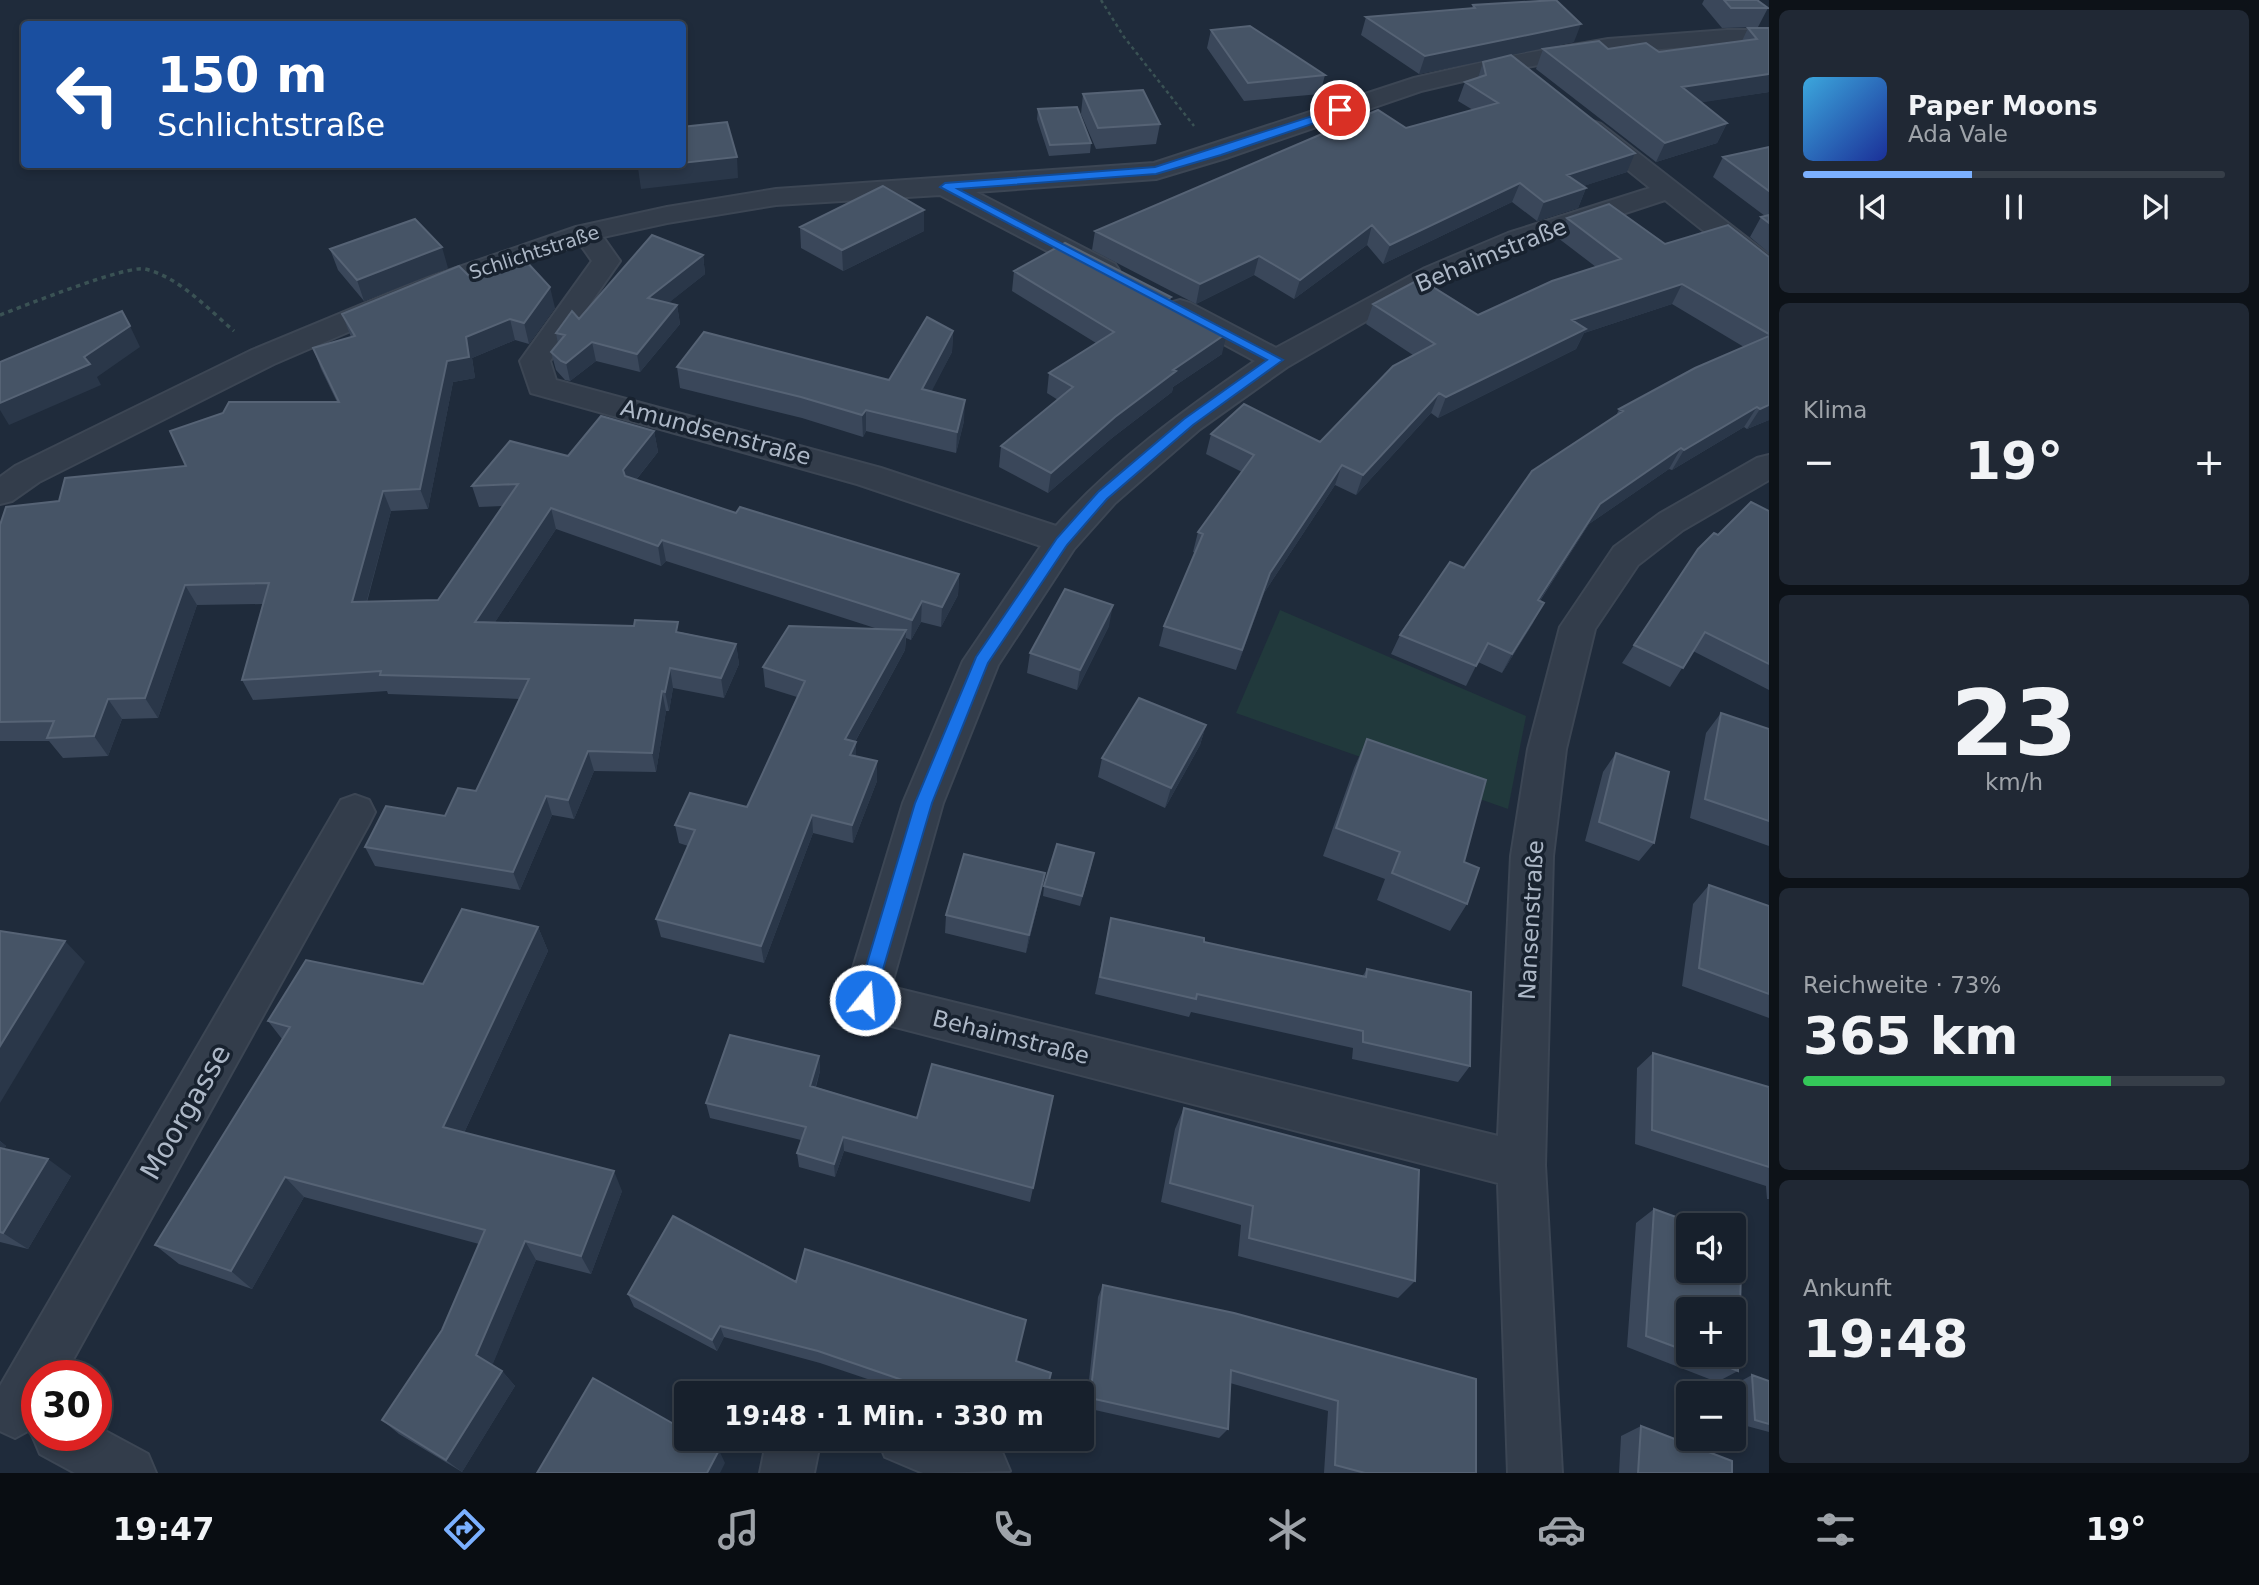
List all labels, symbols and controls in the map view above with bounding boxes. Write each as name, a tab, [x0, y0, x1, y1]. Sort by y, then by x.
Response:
text: 150 m	[157, 47, 327, 104]
icon: left	[42, 49, 133, 140]
pin	[1310, 80, 1370, 140]
icon: arrive	[1321, 91, 1359, 129]
text: Paper Moons	[1908, 91, 2098, 121]
text: Schlichtstraße	[157, 106, 385, 144]
text: Ada Vale	[1908, 121, 2008, 147]
icon: previous	[1854, 188, 1892, 226]
icon: pause	[1995, 188, 2033, 226]
icon: next	[2136, 188, 2174, 226]
street label: Behaimstraße	[1412, 213, 1570, 297]
street label: Schlichtstraße	[466, 221, 602, 283]
street label: Amundsenstraße	[618, 394, 814, 470]
text: Klima	[1803, 397, 1867, 423]
text: 19°	[1965, 431, 2063, 491]
text: −	[1803, 440, 1835, 484]
text: +	[2193, 440, 2225, 484]
text: 23	[1951, 671, 2077, 776]
text: km/h	[1985, 769, 2043, 795]
street label: Nansenstraße	[1514, 840, 1548, 1000]
position arrow	[828, 963, 902, 1037]
text: Reichweite · 73%	[1803, 972, 2001, 998]
street label: Behaimstraße	[930, 1005, 1092, 1069]
text: 365 km	[1803, 1006, 2018, 1066]
street label: Moorgasse	[133, 1039, 237, 1186]
map controls	[1676, 1213, 1746, 1451]
button: sound	[1676, 1213, 1746, 1283]
text: Ankunft	[1803, 1275, 1892, 1301]
button: +	[1676, 1297, 1746, 1367]
text: 19:48	[1803, 1309, 1969, 1369]
speed limit sign: 30	[21, 1360, 112, 1451]
button: −	[1676, 1381, 1746, 1451]
text: 19:48 · 1 Min. · 330 m	[724, 1401, 1044, 1431]
icon: directions	[440, 1505, 489, 1554]
icon: music	[714, 1505, 763, 1554]
icon: phone	[988, 1505, 1037, 1554]
icon: climate	[1263, 1505, 1312, 1554]
icon: car	[1537, 1505, 1586, 1554]
icon: filters	[1811, 1505, 1860, 1554]
text: 19:47	[113, 1510, 215, 1548]
text: 19°	[2086, 1510, 2146, 1548]

